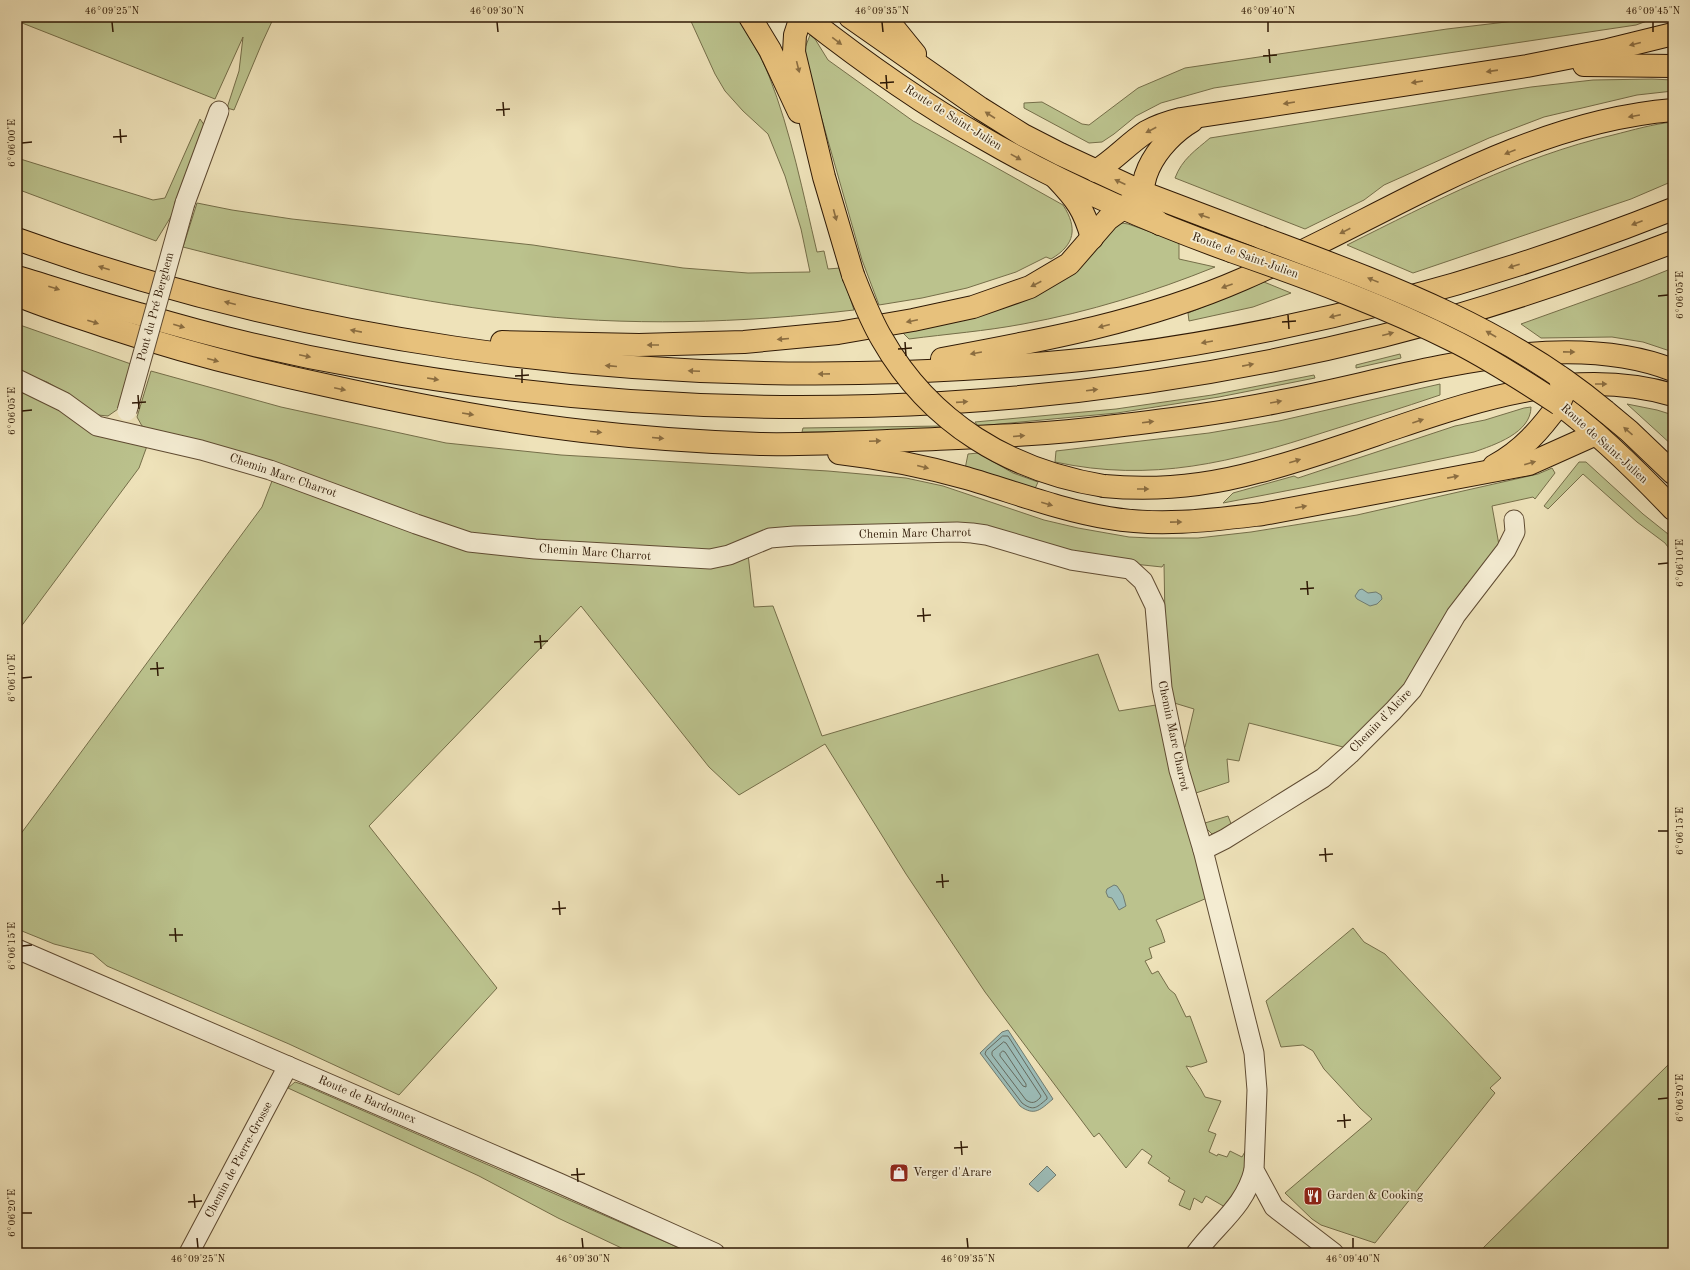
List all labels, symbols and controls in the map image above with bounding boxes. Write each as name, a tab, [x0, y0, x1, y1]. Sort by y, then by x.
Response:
text: 46°09'25"N	[85, 6, 140, 16]
text: 46°09'30"N	[470, 6, 525, 16]
text: 46°09'35"N	[855, 6, 910, 16]
text: 46°09'40"N	[1241, 6, 1296, 16]
text: 46°09'45"N	[1626, 6, 1681, 16]
one-way arrow	[831, 37, 842, 45]
one-way arrow	[1629, 41, 1641, 47]
one-way arrow	[795, 61, 801, 73]
one-way arrow	[1485, 68, 1498, 74]
one-way arrow	[1411, 79, 1424, 85]
street label: Route de Saint-Julien	[902, 83, 1004, 153]
one-way arrow	[1283, 100, 1295, 106]
one-way arrow	[985, 111, 995, 119]
one-way arrow	[1628, 113, 1640, 119]
text: 6°06'00"E	[7, 119, 17, 167]
one-way arrow	[1145, 127, 1157, 133]
one-way arrow	[1503, 149, 1515, 155]
one-way arrow	[1010, 153, 1022, 160]
one-way arrow	[1114, 179, 1125, 185]
one-way arrow	[832, 209, 838, 221]
one-way arrow	[1198, 213, 1210, 219]
one-way arrow	[1630, 221, 1642, 227]
one-way arrow	[1339, 227, 1350, 234]
street label: Route de Saint-Julien	[1190, 231, 1300, 281]
street label: Pont du Pré Berghem	[136, 251, 176, 363]
one-way arrow	[1508, 264, 1520, 270]
one-way arrow	[98, 265, 110, 271]
text: 6°06'05"E	[1675, 271, 1685, 319]
one-way arrow	[1367, 276, 1379, 282]
one-way arrow	[1030, 281, 1041, 287]
one-way arrow	[1221, 283, 1233, 289]
one-way arrow	[49, 285, 61, 291]
one-way arrow	[223, 300, 235, 306]
one-way arrow	[1329, 313, 1341, 319]
one-way arrow	[905, 318, 918, 324]
one-way arrow	[88, 319, 100, 325]
one-way arrow	[173, 323, 185, 329]
one-way arrow	[1097, 324, 1110, 330]
one-way arrow	[350, 328, 363, 334]
one-way arrow	[1382, 331, 1394, 337]
one-way arrow	[1485, 331, 1497, 338]
one-way arrow	[777, 336, 789, 342]
one-way arrow	[1201, 339, 1214, 345]
one-way arrow	[646, 342, 659, 348]
one-way arrow	[1563, 349, 1576, 355]
one-way arrow	[970, 350, 982, 356]
one-way arrow	[299, 353, 311, 359]
one-way arrow	[207, 357, 220, 363]
one-way arrow	[605, 362, 617, 369]
one-way arrow	[1241, 362, 1254, 368]
one-way arrow	[688, 367, 700, 374]
one-way arrow	[817, 371, 830, 377]
one-way arrow	[427, 376, 439, 382]
one-way arrow	[1595, 381, 1608, 387]
one-way arrow	[334, 386, 346, 392]
one-way arrow	[1085, 386, 1098, 393]
text: 6°06'05"E	[7, 387, 17, 435]
one-way arrow	[956, 399, 968, 406]
one-way arrow	[1270, 399, 1282, 405]
street label: Route de Saint-Julien	[1558, 402, 1650, 486]
one-way arrow	[461, 411, 474, 417]
one-way arrow	[1412, 417, 1424, 423]
one-way arrow	[1142, 419, 1154, 425]
one-way arrow	[1623, 426, 1634, 435]
one-way arrow	[590, 429, 602, 436]
one-way arrow	[1013, 432, 1025, 439]
one-way arrow	[652, 435, 664, 442]
one-way arrow	[869, 438, 882, 444]
street label: Chemin Marc Charrot	[228, 452, 338, 500]
one-way arrow	[1289, 458, 1301, 464]
one-way arrow	[1525, 460, 1537, 466]
one-way arrow	[917, 464, 929, 470]
one-way arrow	[1447, 474, 1459, 480]
one-way arrow	[1137, 486, 1150, 492]
one-way arrow	[1042, 501, 1054, 507]
one-way arrow	[1295, 503, 1307, 509]
one-way arrow	[1170, 519, 1183, 525]
street label: Chemin Marc Charrot	[859, 527, 971, 541]
text: 6°06'10"E	[1675, 539, 1685, 587]
street label: Chemin Marc Charrot	[538, 543, 652, 563]
text: 6°06'10"E	[7, 654, 17, 702]
street label: Chemin Marc Charrot	[1155, 680, 1191, 792]
street label: Chemin d'Alcire	[1348, 687, 1415, 755]
text: 6°06'15"E	[1675, 807, 1685, 855]
text: 6°06'15"E	[7, 922, 17, 970]
street label: Route de Bardonnex	[316, 1074, 418, 1126]
text: 6°06'20"E	[1675, 1074, 1685, 1122]
street label: Chemin de Pierre-Grosse	[203, 1099, 275, 1220]
shop icon: Verger d'Arare	[888, 1162, 910, 1184]
place label: Verger d'Arare	[913, 1167, 992, 1179]
restaurant icon: Garden & Cooking	[1302, 1185, 1324, 1207]
text: 6°06'20"E	[7, 1189, 17, 1237]
place label: Garden & Cooking	[1327, 1190, 1424, 1202]
text: 46°09'25"N	[171, 1254, 226, 1264]
text: 46°09'30"N	[556, 1254, 611, 1264]
text: 46°09'35"N	[941, 1254, 996, 1264]
text: 46°09'40"N	[1326, 1254, 1381, 1264]

